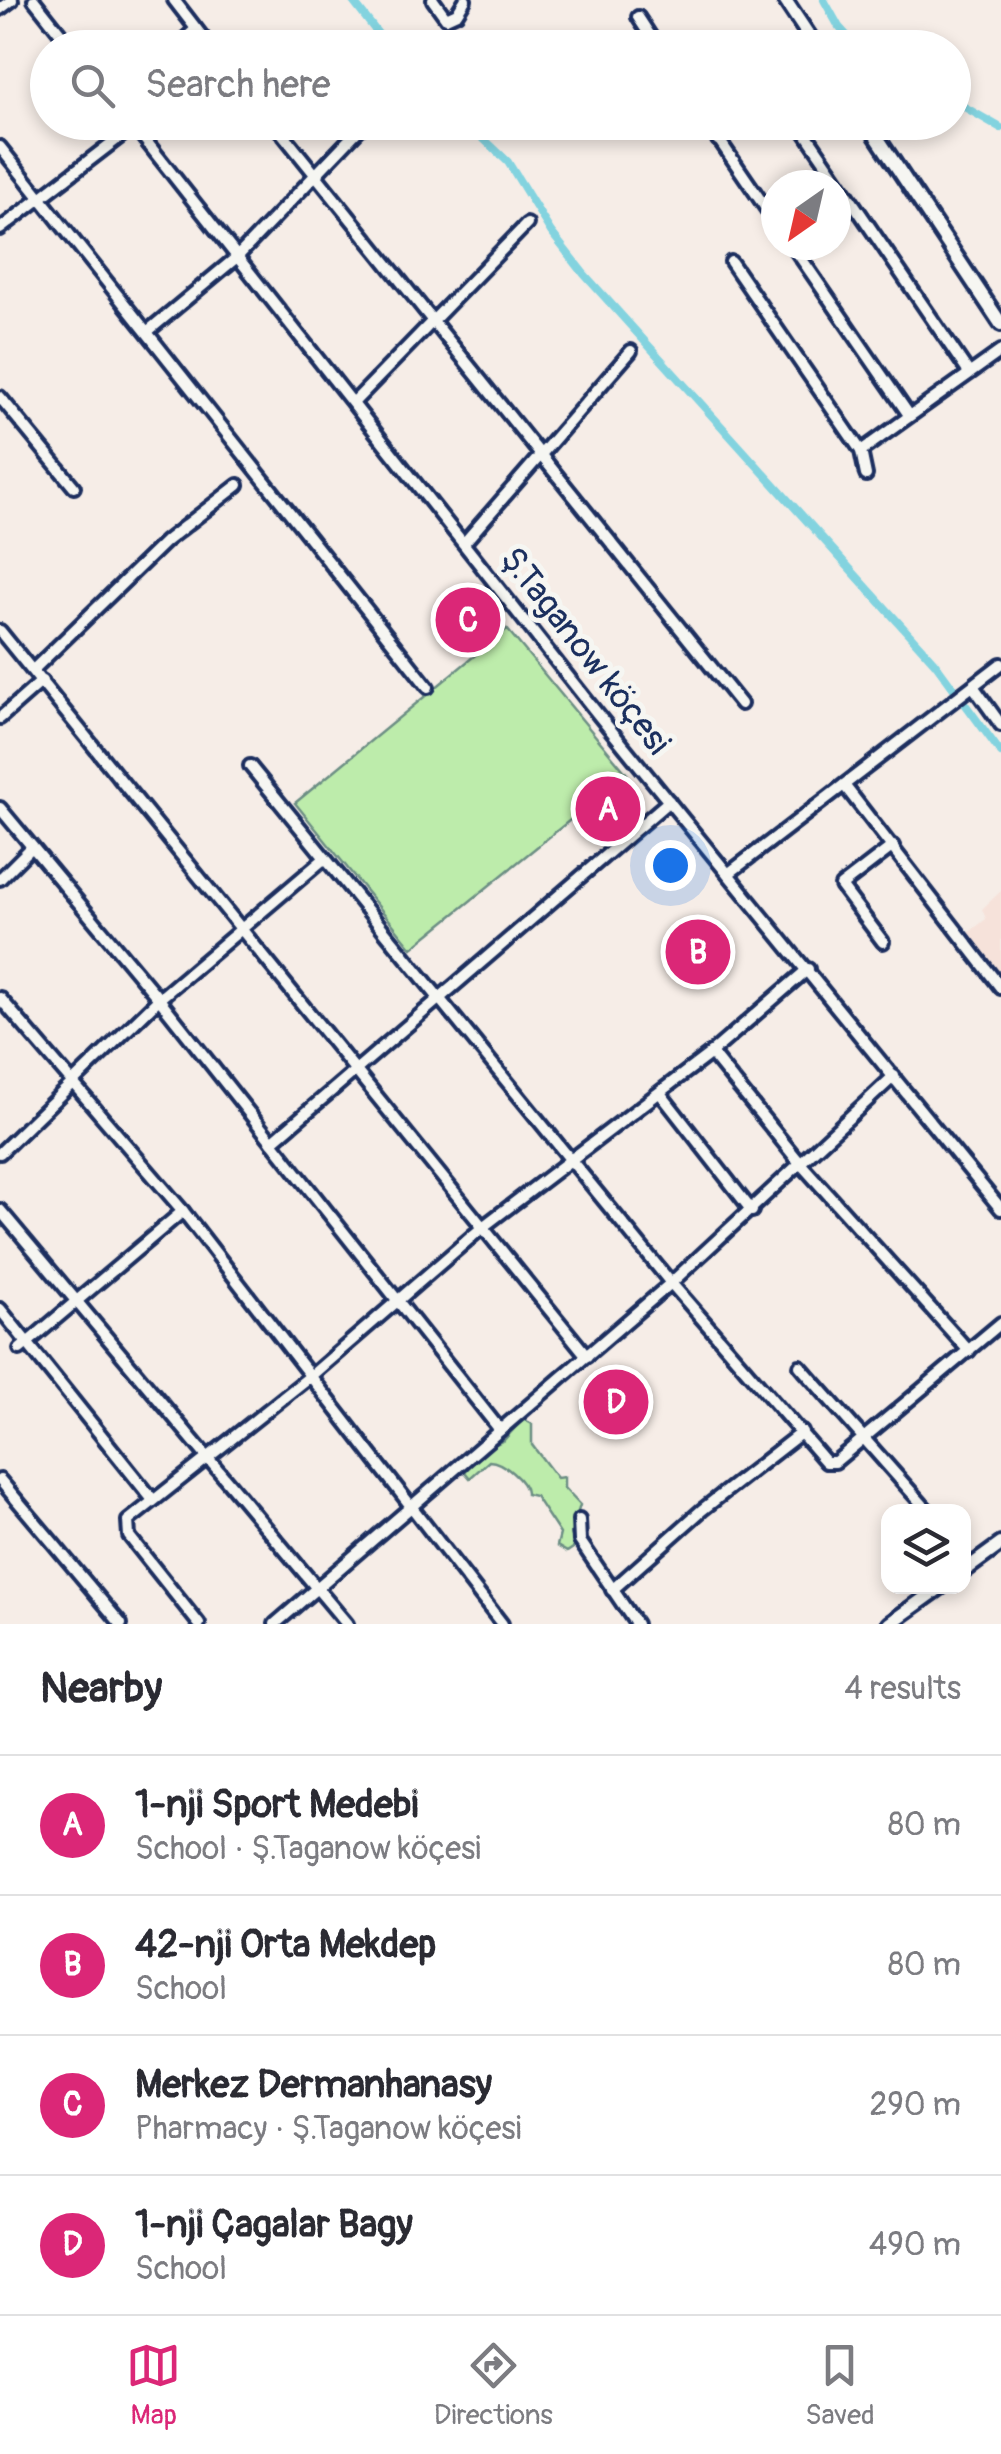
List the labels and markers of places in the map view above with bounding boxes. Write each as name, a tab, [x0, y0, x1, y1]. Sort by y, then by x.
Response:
pin: C	[436, 582, 500, 658]
pin: A	[576, 772, 640, 846]
pin: B	[666, 914, 730, 990]
pin: D	[584, 1364, 648, 1440]

